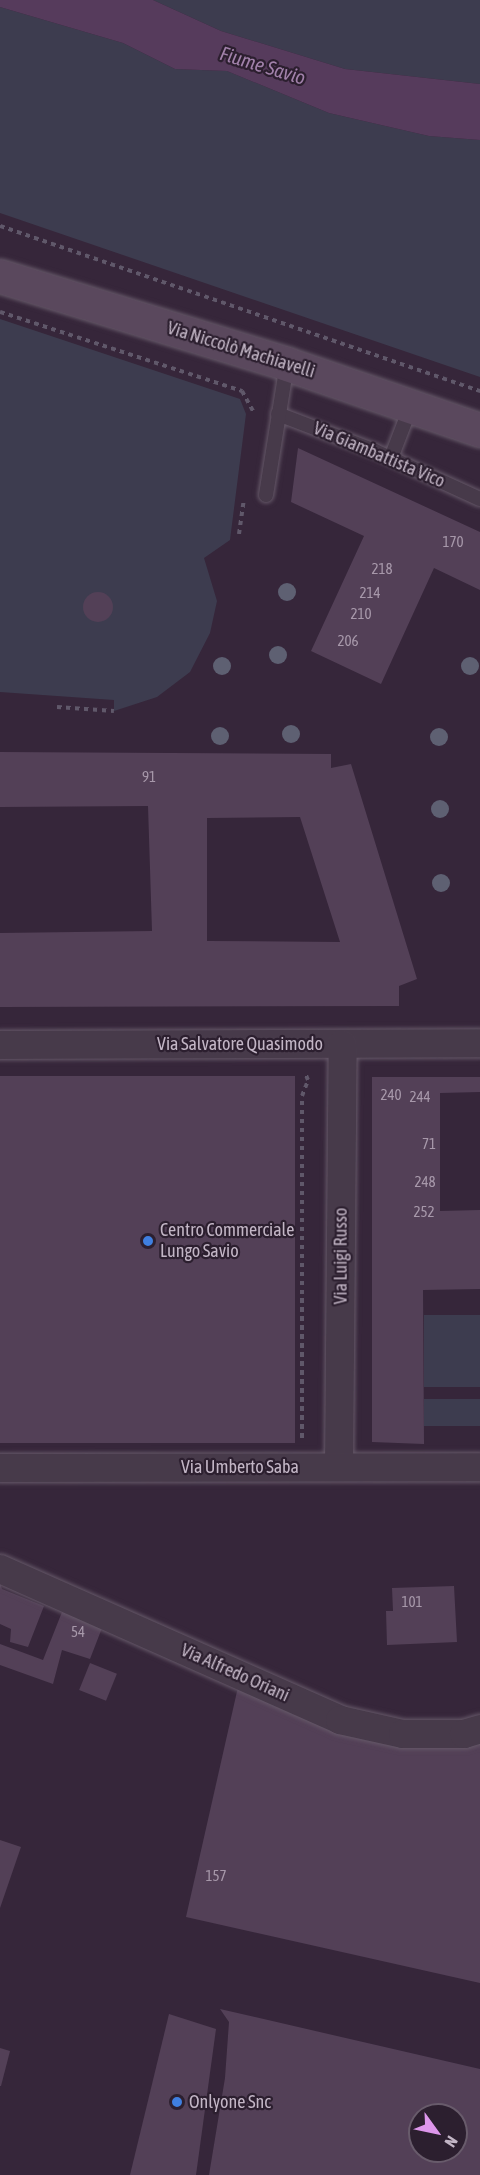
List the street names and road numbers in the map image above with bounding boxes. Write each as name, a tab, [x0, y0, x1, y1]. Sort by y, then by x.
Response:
street label: Via Niccolò Machiavelli	[165, 317, 317, 383]
street label: Via Giambattista Vico	[310, 418, 448, 492]
street label: Via Salvatore Quasimodo	[157, 1033, 323, 1055]
street label: Via Luigi Russo	[330, 1208, 352, 1304]
street label: Via Umberto Saba	[181, 1456, 299, 1478]
street label: Via Alfredo Oriani	[177, 1639, 293, 1707]

